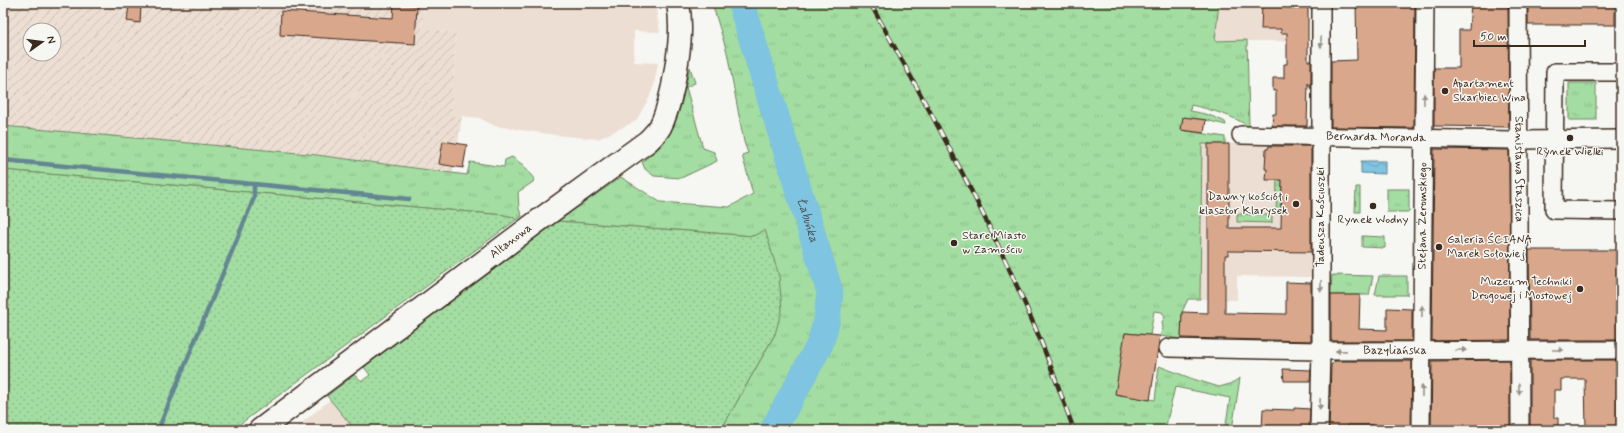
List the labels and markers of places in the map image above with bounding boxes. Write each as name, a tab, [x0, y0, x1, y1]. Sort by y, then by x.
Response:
place label: Apartament Skarbiec Wina	[1453, 76, 1526, 106]
marker: Apartament Skarbiec Wina	[1440, 86, 1450, 96]
marker: Rynek Wielki	[1565, 133, 1575, 143]
place label: Rynek Wielki	[1537, 144, 1604, 160]
place label: Dawny kościół i klasztor Klarysek	[1199, 189, 1288, 219]
marker: Dawny kościół i klasztor Klarysek	[1291, 199, 1301, 209]
marker: Rynek Wodny	[1368, 201, 1378, 211]
place label: Rynek Wodny	[1338, 212, 1409, 228]
place label: Stare Miasto w Zamościu	[962, 228, 1026, 258]
place label: Galeria ŚCIANA Marek Sołowiej	[1447, 232, 1532, 262]
marker: Stare Miasto w Zamościu	[949, 238, 959, 248]
marker: Galeria ŚCIANA Marek Sołowiej	[1434, 242, 1444, 252]
place label: Muzeum Techniki Drogowej i Mostowej	[1471, 274, 1572, 304]
marker: Muzeum Techniki Drogowej i Mostowej	[1575, 284, 1585, 294]

